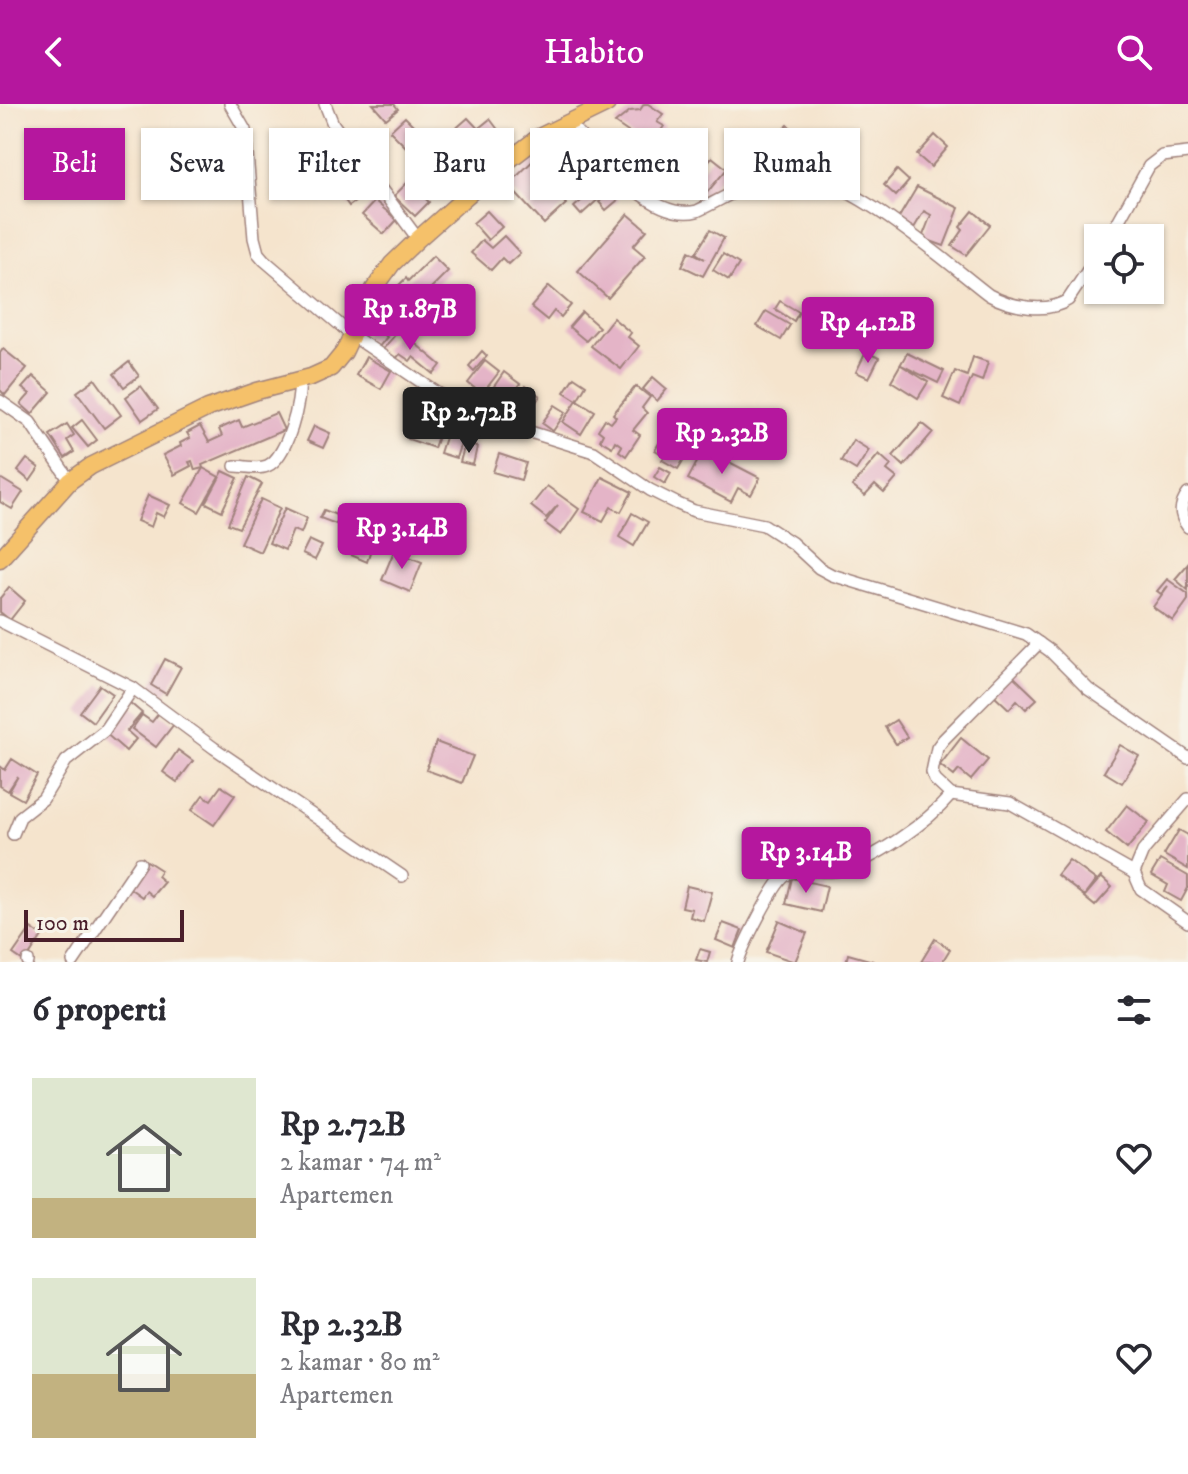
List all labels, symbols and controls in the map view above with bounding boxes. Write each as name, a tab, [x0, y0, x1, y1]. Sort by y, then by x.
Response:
icon: back	[32, 30, 76, 74]
text: Habito	[544, 30, 644, 75]
icon: search	[1112, 30, 1156, 74]
chip: Beli	[24, 128, 125, 200]
chip: Sewa	[141, 128, 253, 200]
chip: Filter	[269, 128, 389, 200]
chip: Baru	[405, 128, 514, 200]
chip: Apartemen	[530, 128, 708, 200]
chip: Rumah	[724, 128, 860, 200]
map controls	[1084, 224, 1164, 304]
button: locate	[1084, 224, 1164, 304]
pin: Rp 1.87B	[327, 284, 493, 352]
text: Rp 1.87B	[363, 293, 457, 326]
pin: Rp 4.12B	[785, 297, 951, 365]
text: Rp 4.12B	[820, 306, 916, 339]
pin: Rp 2.72B	[386, 387, 552, 455]
text: Rp 2.72B	[421, 396, 517, 429]
pin: Rp 2.32B	[639, 408, 805, 476]
text: Rp 2.32B	[675, 417, 769, 450]
pin: Rp 3.14B	[319, 503, 485, 571]
text: Rp 3.14B	[356, 512, 448, 545]
pin: Rp 3.14B	[723, 827, 889, 895]
text: Rp 3.14B	[760, 836, 852, 869]
scale bar	[24, 906, 184, 942]
text: 100 m	[36, 910, 89, 937]
icon: filters	[1112, 988, 1156, 1032]
text: 6 properti	[32, 989, 167, 1031]
text: Rp 2.72B	[280, 1104, 406, 1146]
icon: home	[96, 1110, 192, 1206]
icon: heart	[1112, 1136, 1156, 1180]
text: 2 kamar · 74 m²	[280, 1146, 441, 1179]
text: Apartemen	[280, 1179, 393, 1212]
text: Rp 2.32B	[280, 1304, 403, 1346]
icon: home	[96, 1310, 192, 1406]
icon: heart	[1112, 1336, 1156, 1380]
text: 2 kamar · 80 m²	[280, 1346, 440, 1379]
text: Apartemen	[280, 1379, 393, 1412]

